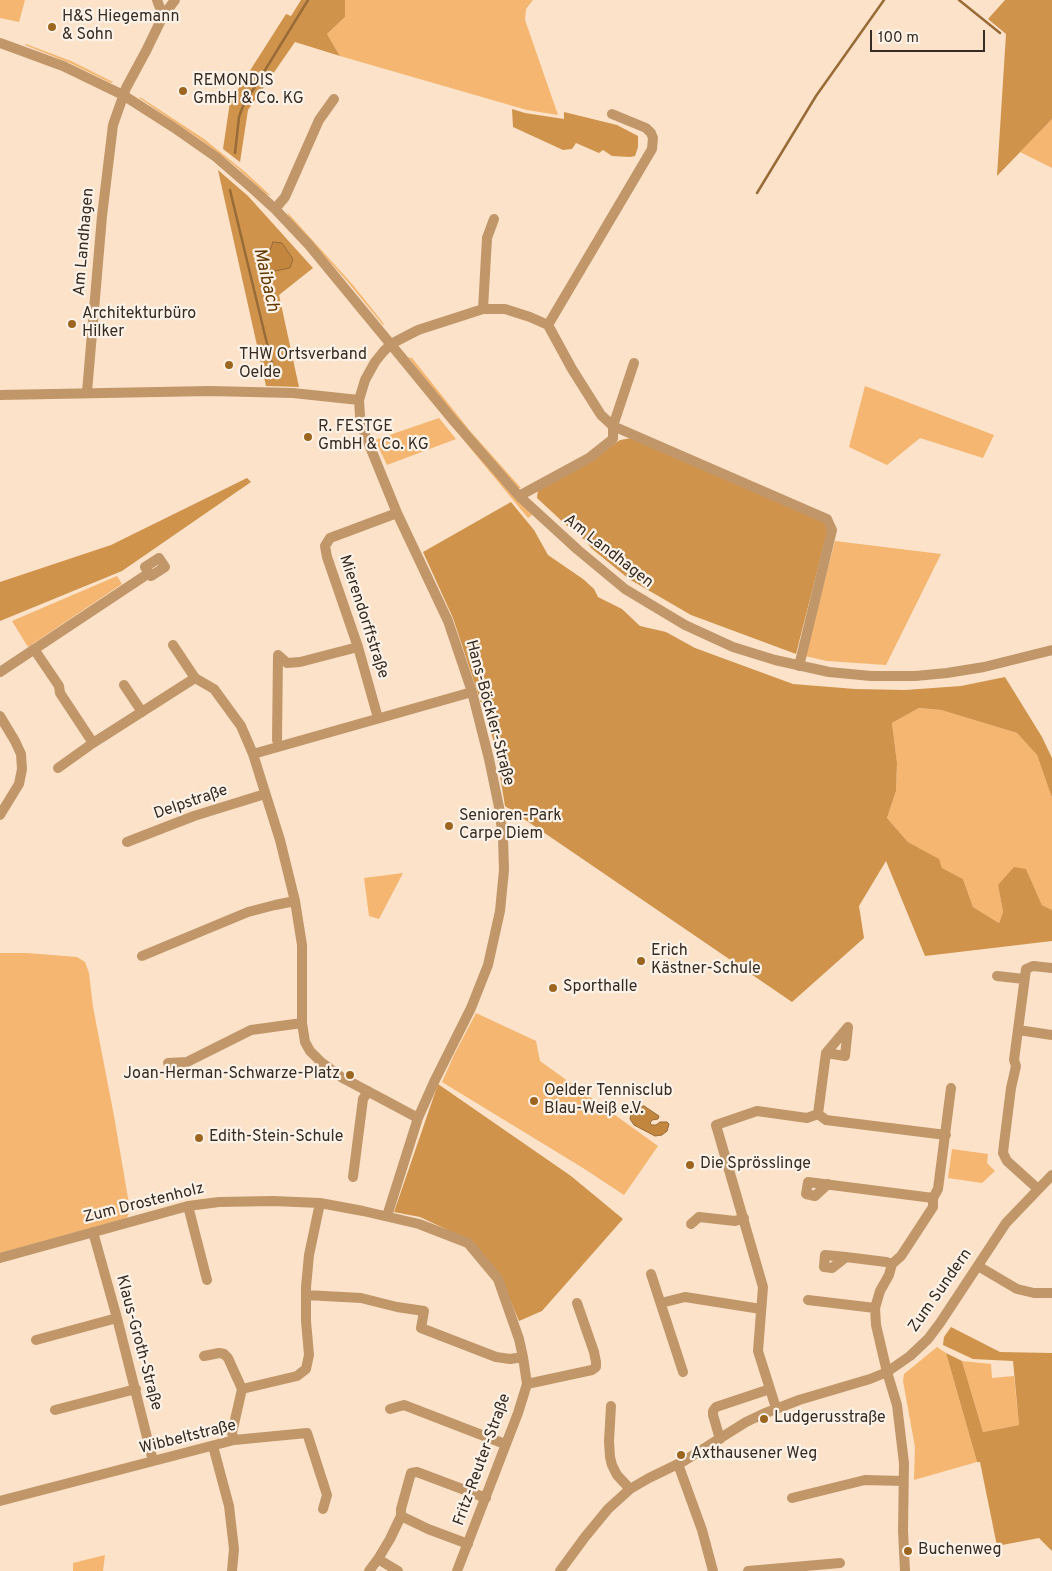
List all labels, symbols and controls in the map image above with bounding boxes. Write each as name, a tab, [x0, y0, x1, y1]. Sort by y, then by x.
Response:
place label: H&S Hiegemann & Sohn	[62, 8, 179, 46]
scale bar	[872, 20, 987, 52]
marker: H&S Hiegemann & Sohn	[46, 21, 58, 33]
text: 100 m	[878, 29, 919, 48]
place label: REMONDIS GmbH & Co. KG	[193, 72, 304, 110]
marker: REMONDIS GmbH & Co. KG	[177, 85, 189, 97]
street label: Am Landhagen	[71, 187, 99, 297]
water label: Maibach	[247, 246, 283, 314]
place label: Architekturbüro Hilker	[82, 305, 196, 343]
marker: Architekturbüro Hilker	[66, 318, 78, 330]
place label: THW Ortsverband Oelde	[239, 346, 367, 384]
marker: THW Ortsverband Oelde	[223, 359, 235, 371]
place label: R. FESTGE GmbH & Co. KG	[318, 418, 429, 456]
marker: R. FESTGE GmbH & Co. KG	[302, 431, 314, 443]
street label: Am Landhagen	[559, 511, 657, 593]
street label: Mierendorffstraße	[334, 553, 392, 681]
street label: Hans-Böckler-Straße	[460, 638, 518, 788]
street label: Delpstraße	[151, 781, 231, 825]
place label: Senioren-Park Carpe Diem	[459, 807, 562, 845]
marker: Senioren-Park Carpe Diem	[443, 820, 455, 832]
place label: Erich Kästner-Schule	[651, 942, 761, 980]
marker: Erich Kästner-Schule	[635, 955, 647, 967]
place label: Sporthalle	[563, 978, 637, 998]
marker: Sporthalle	[547, 982, 559, 994]
place label: Joan-Herman-Schwarze-Platz	[123, 1065, 340, 1085]
marker: Joan-Herman-Schwarze-Platz	[344, 1069, 356, 1081]
place label: Oelder Tennisclub Blau-Weiß e.V.	[544, 1082, 673, 1120]
marker: Oelder Tennisclub Blau-Weiß e.V.	[528, 1095, 540, 1107]
place label: Edith-Stein-Schule	[209, 1128, 343, 1148]
marker: Edith-Stein-Schule	[193, 1132, 205, 1144]
place label: Die Sprösslinge	[700, 1155, 811, 1175]
marker: Die Sprösslinge	[684, 1159, 696, 1171]
street label: Zum Drostenholz	[82, 1180, 206, 1228]
street label: Zum Sundern	[905, 1246, 977, 1336]
street label: Klaus-Groth-Straße	[111, 1273, 165, 1413]
street label: Fritz-Reuter-Straße	[450, 1391, 516, 1529]
place label: Ludgerusstraße	[774, 1409, 886, 1429]
marker: Ludgerusstraße	[758, 1413, 770, 1425]
street label: Wibbeltstraße	[138, 1417, 238, 1459]
place label: Axthausener Weg	[691, 1445, 817, 1465]
marker: Axthausener Weg	[675, 1449, 687, 1461]
place label: Buchenweg	[918, 1541, 1001, 1561]
marker: Buchenweg	[902, 1545, 914, 1557]

